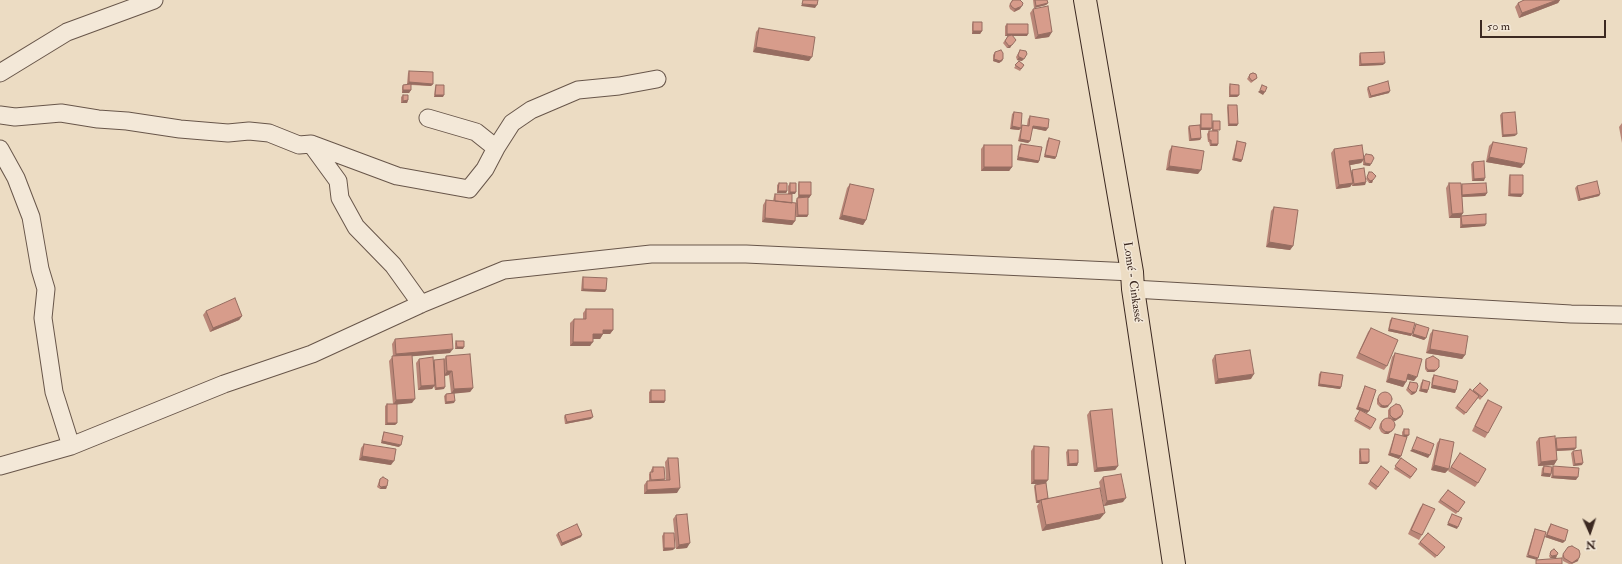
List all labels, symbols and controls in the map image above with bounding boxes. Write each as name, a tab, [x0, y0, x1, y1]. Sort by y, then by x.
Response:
scale bar	[1482, 12, 1608, 38]
text: 50 m	[1487, 19, 1510, 34]
street label: Lomé - Cinkassé	[1119, 241, 1145, 323]
north arrow	[1570, 512, 1610, 552]
text: N	[1585, 538, 1596, 551]

